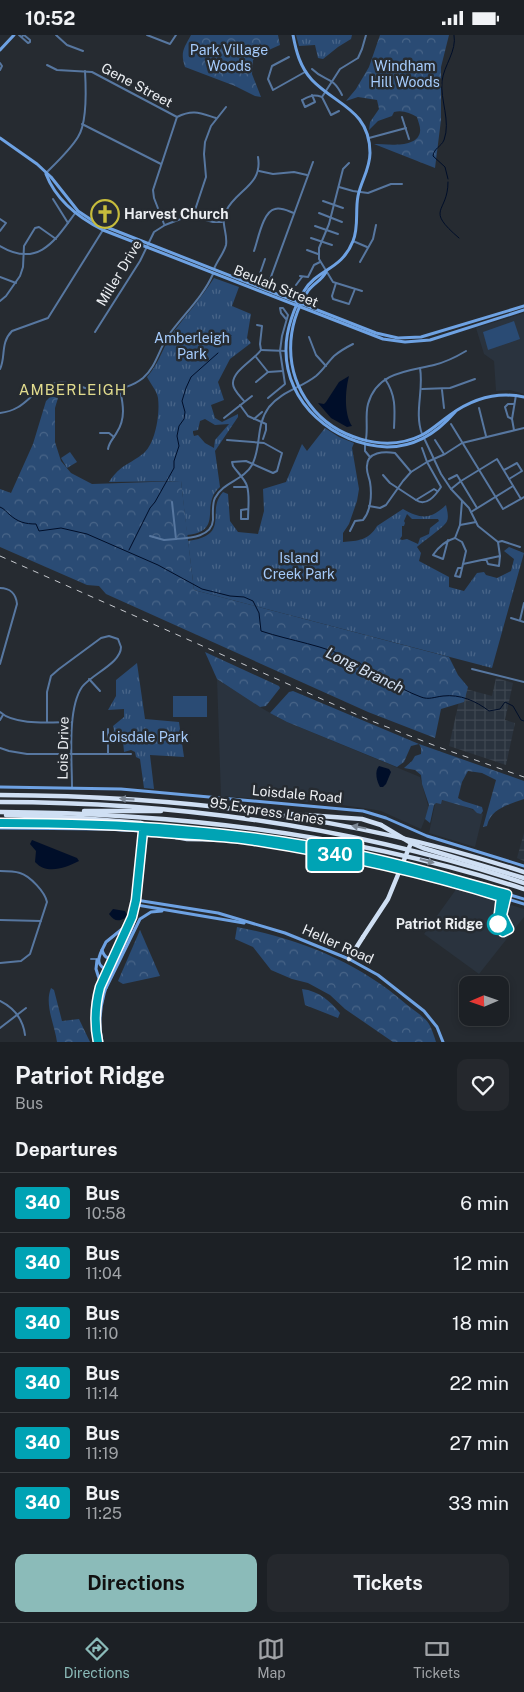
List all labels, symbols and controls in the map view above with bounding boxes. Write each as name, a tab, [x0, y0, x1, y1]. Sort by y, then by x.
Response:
text: 10:52	[25, 7, 75, 29]
park label: Park Village Woods	[190, 42, 268, 74]
park label: Windham Hill Woods	[370, 58, 440, 90]
street label: Gene Street	[99, 60, 175, 110]
church icon: Harvest Church	[90, 199, 120, 229]
place label: Harvest Church	[124, 206, 228, 222]
street label: Miller Drive	[93, 237, 145, 309]
street label: Beulah Street	[231, 262, 321, 310]
park label: Amberleigh Park	[154, 330, 230, 362]
district label: AMBERLEIGH	[19, 381, 127, 398]
park label: Island Creek Park	[263, 550, 335, 582]
water label: Long Branch	[323, 644, 407, 696]
street label: Lois Drive	[54, 716, 72, 780]
park label: Loisdale Park	[101, 729, 189, 745]
street label: Loisdale Road	[251, 782, 343, 806]
one-way arrow	[119, 794, 135, 802]
street label: 95 Express Lanes	[209, 794, 325, 828]
one-way arrow	[350, 823, 366, 831]
line badge: 340	[306, 839, 364, 871]
text: 340	[317, 844, 353, 865]
one-way arrow	[419, 857, 434, 865]
marker: Patriot Ridge	[487, 913, 509, 935]
place label: Patriot Ridge	[396, 916, 483, 932]
street label: Heller Road	[300, 921, 376, 967]
north arrow	[459, 976, 509, 1026]
map controls	[459, 976, 509, 1026]
button: heart	[457, 1059, 509, 1111]
text: Patriot Ridge	[15, 1061, 165, 1089]
text: Bus	[15, 1094, 43, 1113]
text: Departures	[15, 1138, 118, 1160]
text: Bus	[85, 1182, 120, 1204]
text: 340	[25, 1192, 60, 1213]
text: 6 min	[460, 1192, 509, 1214]
text: 10:58	[85, 1204, 126, 1223]
text: Bus	[85, 1242, 120, 1264]
text: 340	[25, 1252, 60, 1273]
text: 12 min	[453, 1252, 509, 1274]
text: 11:04	[85, 1264, 122, 1283]
text: Bus	[85, 1302, 120, 1324]
text: 340	[25, 1312, 60, 1333]
text: 18 min	[452, 1312, 509, 1334]
text: 11:10	[85, 1324, 118, 1343]
text: Bus	[85, 1362, 120, 1384]
text: 340	[25, 1372, 60, 1393]
text: 22 min	[450, 1372, 509, 1394]
text: 11:14	[85, 1384, 119, 1403]
text: Bus	[85, 1422, 120, 1444]
text: 340	[25, 1432, 60, 1453]
text: 27 min	[449, 1432, 509, 1454]
text: 11:19	[85, 1444, 118, 1463]
text: Bus	[85, 1482, 120, 1504]
text: 340	[25, 1492, 60, 1513]
text: 33 min	[448, 1492, 509, 1514]
text: 11:25	[85, 1504, 122, 1523]
button: Directions	[15, 1554, 257, 1612]
button: Tickets	[267, 1554, 509, 1612]
tab: Directions	[64, 1635, 130, 1681]
tab: Map	[257, 1635, 286, 1681]
tab: Tickets	[413, 1635, 460, 1681]

